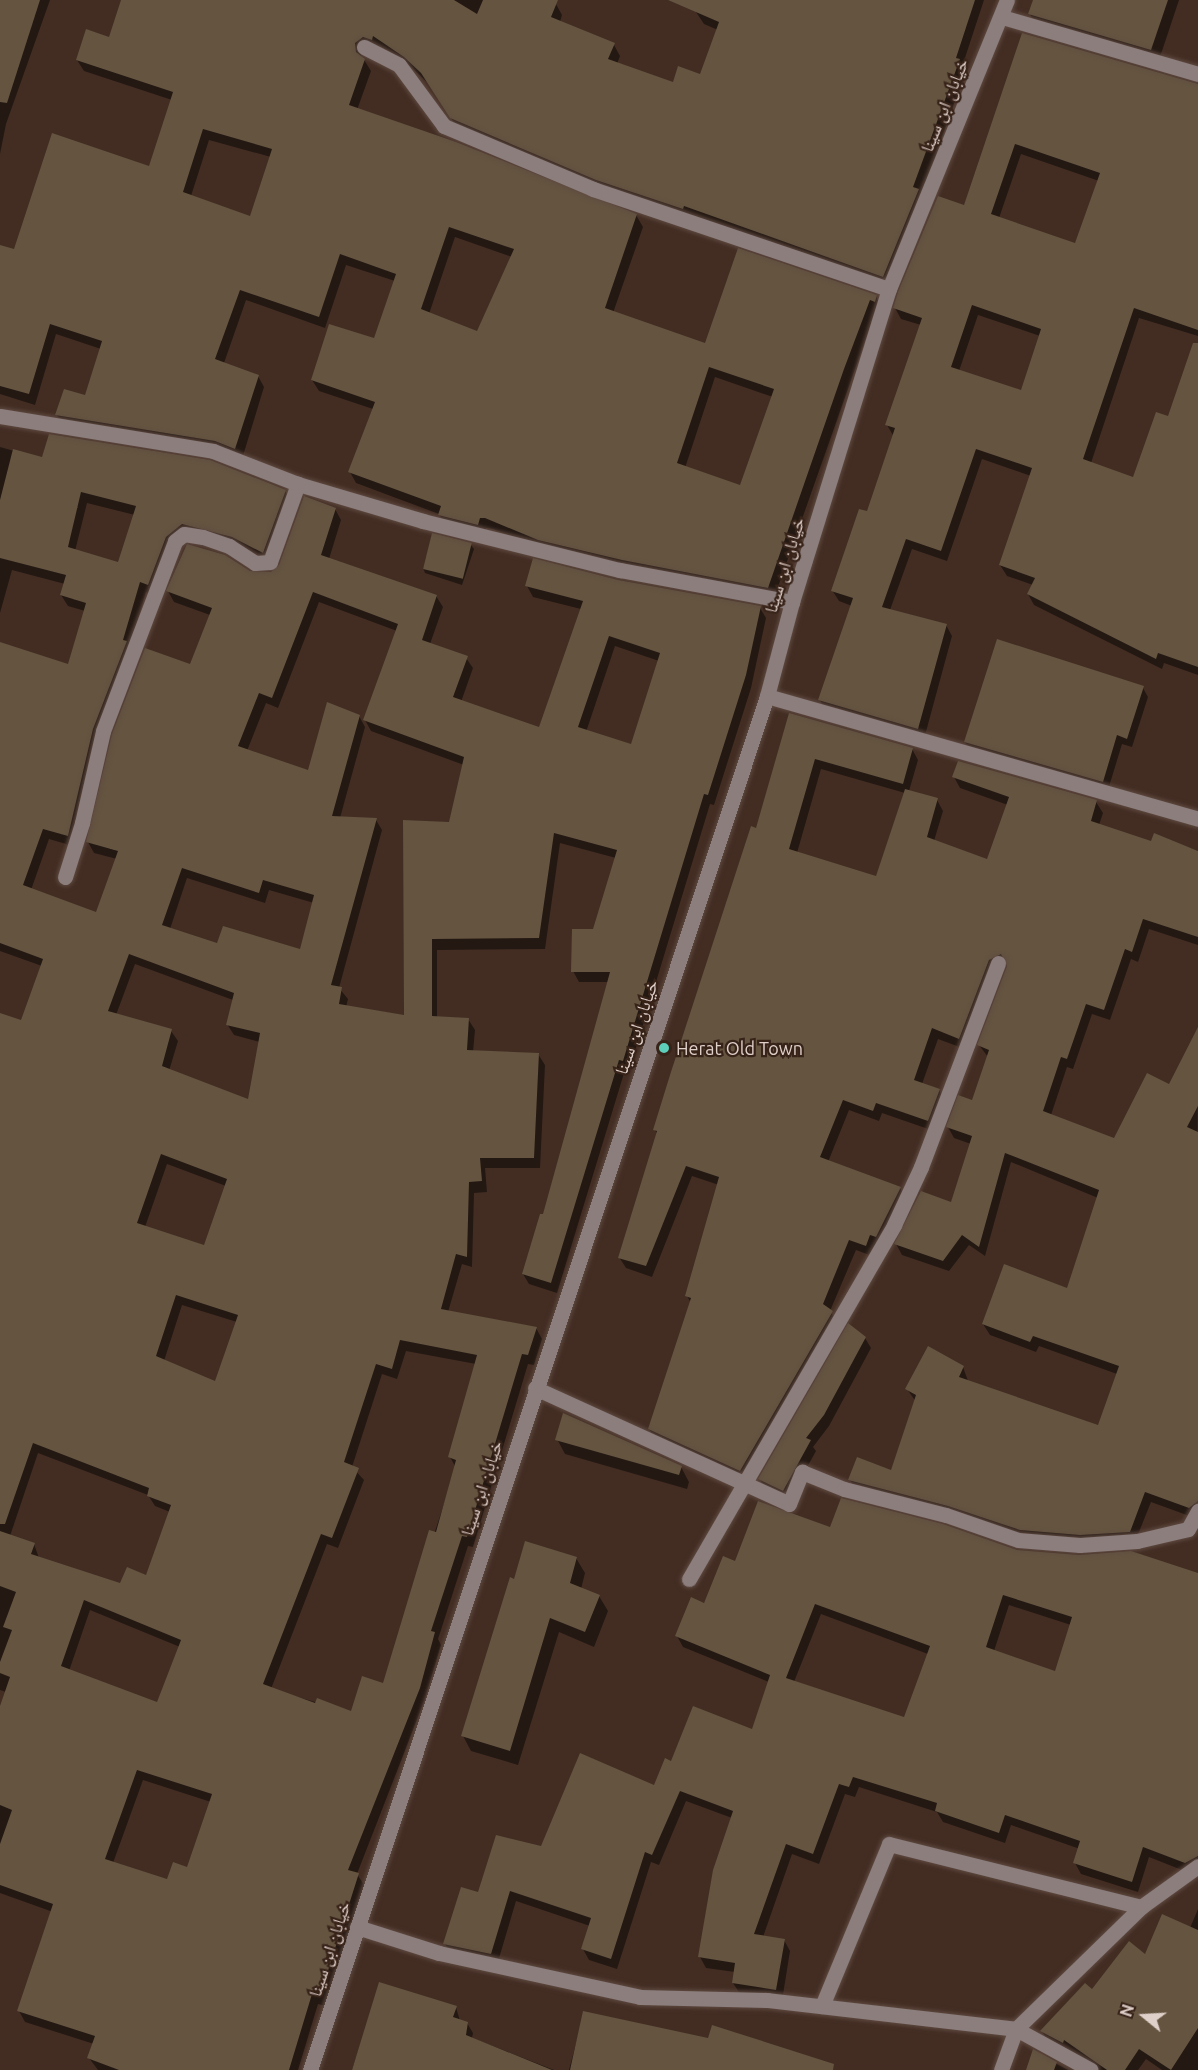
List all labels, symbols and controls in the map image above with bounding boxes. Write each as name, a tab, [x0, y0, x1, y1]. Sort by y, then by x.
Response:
street label: خیابان ابن سینا	[916, 55, 972, 155]
street label: خیابان ابن سینا	[759, 515, 809, 615]
street label: خیابان ابن سینا	[610, 977, 662, 1077]
place label: Herat Old Town	[676, 1037, 803, 1059]
marker: Herat Old Town	[657, 1041, 671, 1055]
street label: خیابان ابن سینا	[455, 1438, 507, 1538]
street label: خیابان ابن سینا	[303, 1899, 355, 1999]
north arrow	[1114, 1986, 1174, 2046]
text: N	[1116, 2002, 1137, 2019]

